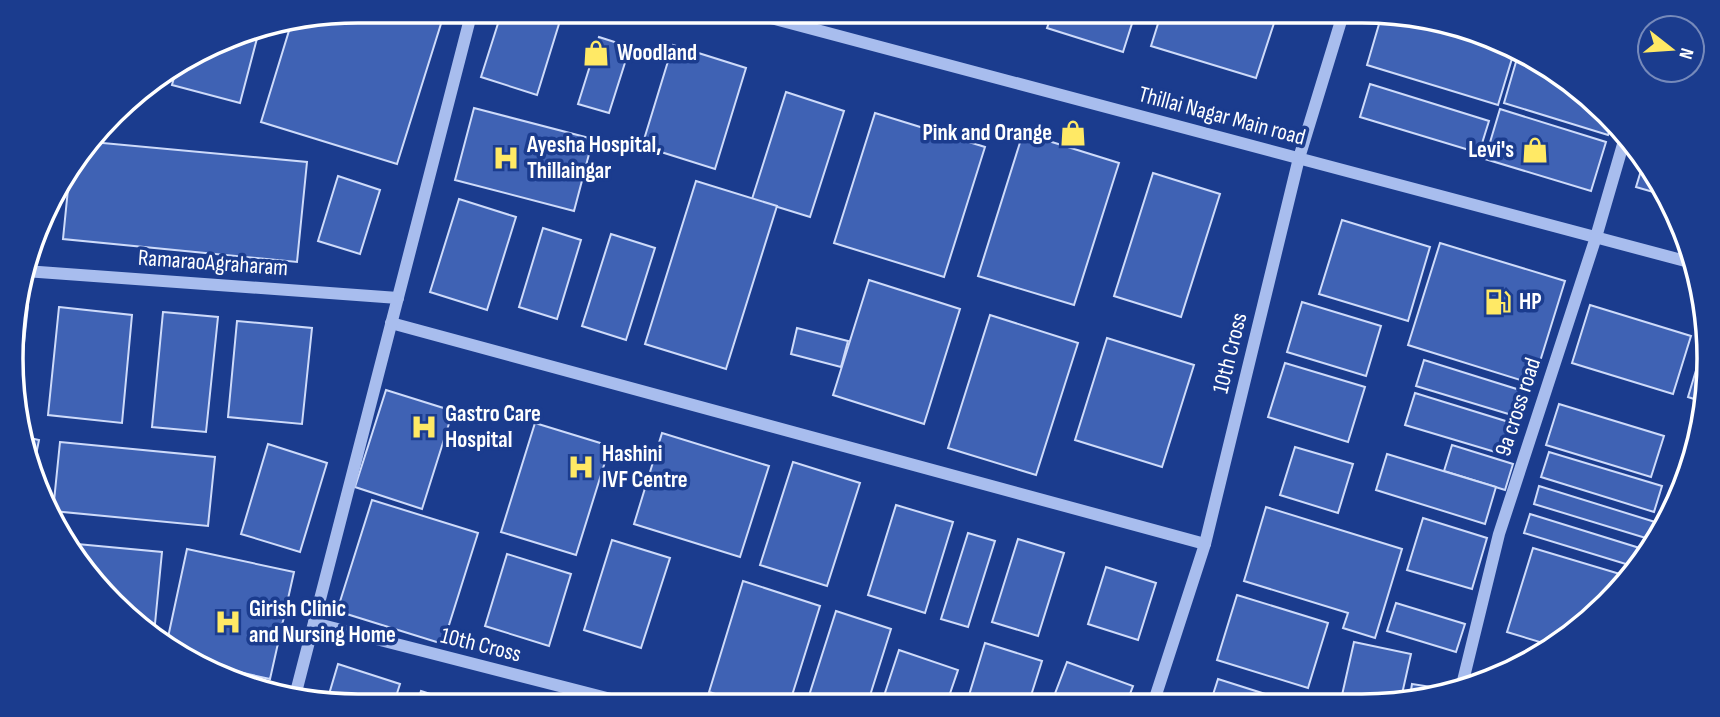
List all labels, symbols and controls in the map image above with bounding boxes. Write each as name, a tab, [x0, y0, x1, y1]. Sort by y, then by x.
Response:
north arrow	[1636, 14, 1706, 84]
shop icon: Woodland	[581, 38, 611, 68]
place label: Woodland	[617, 39, 697, 67]
text: N	[1673, 45, 1698, 62]
street label: Thillai Nagar Main road	[1135, 80, 1309, 152]
shop icon: Pink and Orange	[1058, 118, 1088, 148]
place label: Pink and Orange	[922, 119, 1052, 147]
place label: Ayesha Hospital, Thillaingar	[526, 131, 662, 185]
shop icon: Levi's	[1520, 135, 1550, 165]
place label: Levi's	[1468, 136, 1514, 164]
hospital icon: Ayesha Hospital, Thillaingar	[491, 143, 521, 173]
street label: RamaraoAgraharam	[137, 244, 289, 282]
fuel station icon: HP	[1483, 287, 1513, 317]
place label: HP	[1519, 288, 1542, 316]
street label: 10th Cross	[1207, 310, 1253, 396]
street label: 9a cross road	[1489, 354, 1547, 460]
place label: Gastro Care Hospital	[445, 400, 541, 454]
hospital icon: Gastro Care Hospital	[409, 412, 439, 442]
place label: Hashini IVF Centre	[602, 440, 688, 494]
hospital icon: Hashini IVF Centre	[566, 452, 596, 482]
place label: Girish Clinic and Nursing Home	[249, 595, 396, 649]
hospital icon: Girish Clinic and Nursing Home	[213, 607, 243, 637]
street label: 10th Cross	[438, 622, 524, 668]

